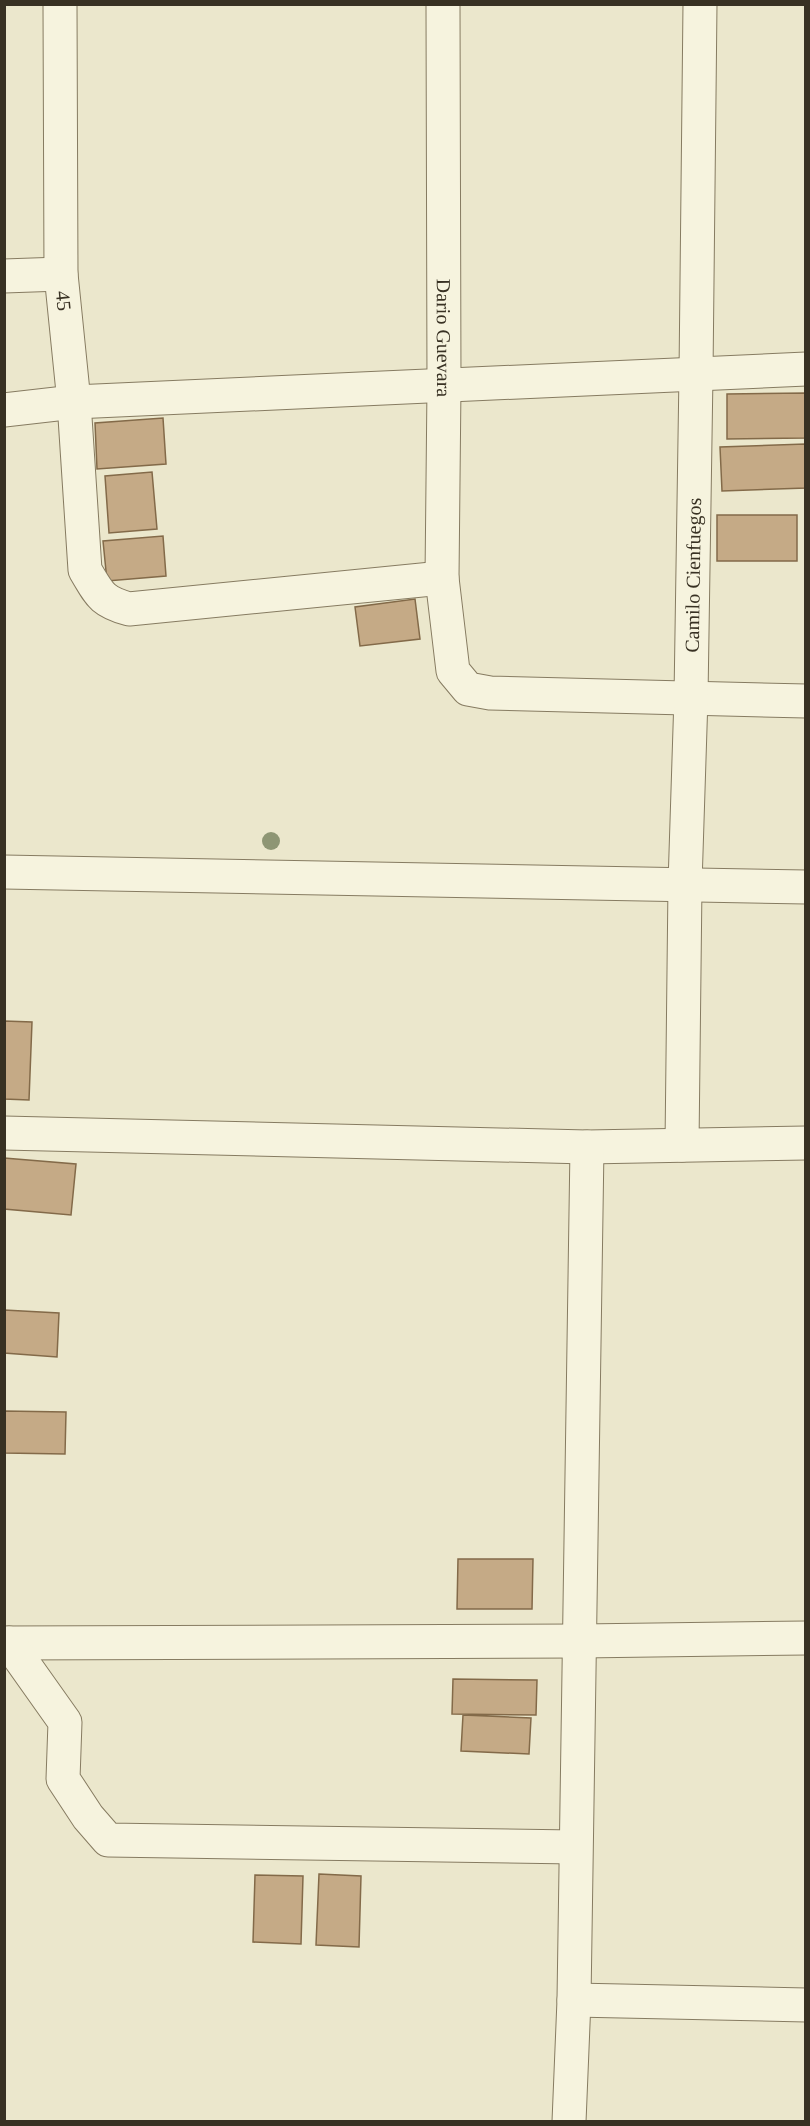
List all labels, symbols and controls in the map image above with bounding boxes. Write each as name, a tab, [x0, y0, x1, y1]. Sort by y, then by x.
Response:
street label: Dario Guevara	[433, 279, 455, 397]
street label: 45	[52, 290, 76, 312]
street label: Camilo Cienfuegos	[681, 497, 706, 653]

